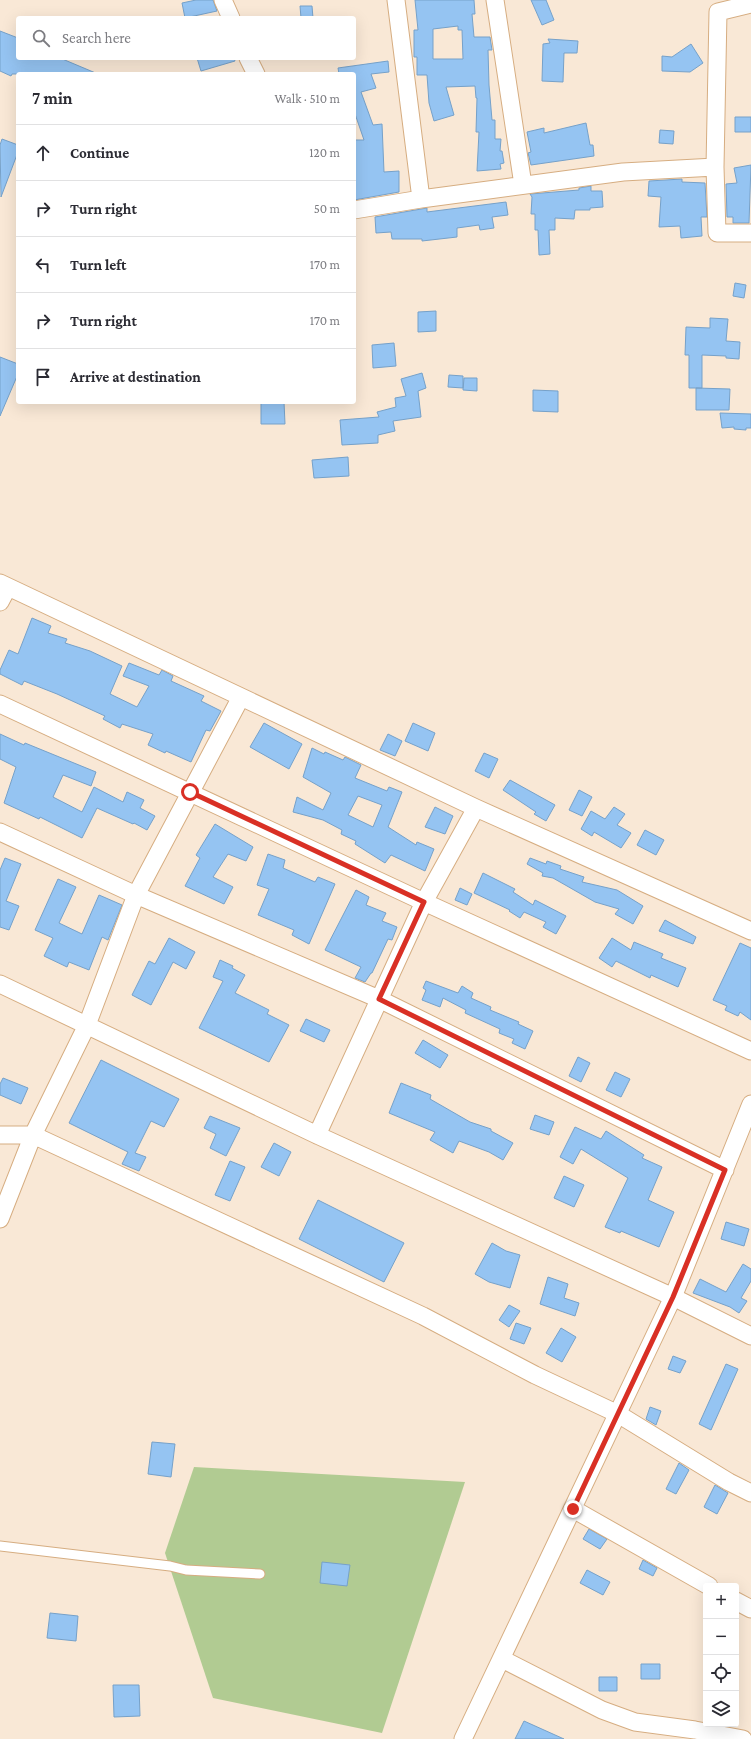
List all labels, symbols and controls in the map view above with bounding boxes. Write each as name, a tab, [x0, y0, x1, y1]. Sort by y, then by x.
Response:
search box	[16, 16, 356, 60]
icon: search	[30, 27, 52, 49]
text: Search here	[62, 30, 131, 46]
text: 7 min	[32, 89, 73, 108]
text: Walk · 510 m	[274, 91, 340, 106]
icon: ahead	[32, 142, 54, 164]
text: Continue	[70, 145, 129, 161]
text: 120 m	[309, 145, 340, 160]
icon: right	[32, 198, 54, 220]
text: Turn right	[70, 201, 137, 217]
text: 50 m	[314, 201, 340, 216]
icon: left	[32, 254, 54, 276]
text: Turn left	[70, 257, 126, 273]
text: 170 m	[310, 257, 340, 272]
icon: right	[32, 310, 54, 332]
text: Turn right	[70, 313, 137, 329]
text: 170 m	[310, 313, 340, 328]
icon: arrive	[32, 366, 54, 388]
text: Arrive at destination	[70, 369, 201, 385]
route start	[181, 783, 199, 801]
route end	[564, 1500, 582, 1518]
map controls	[703, 1583, 739, 1727]
button: +	[703, 1583, 739, 1619]
button: −	[703, 1619, 739, 1655]
button: locate	[703, 1655, 739, 1691]
button: layers	[703, 1691, 739, 1727]

